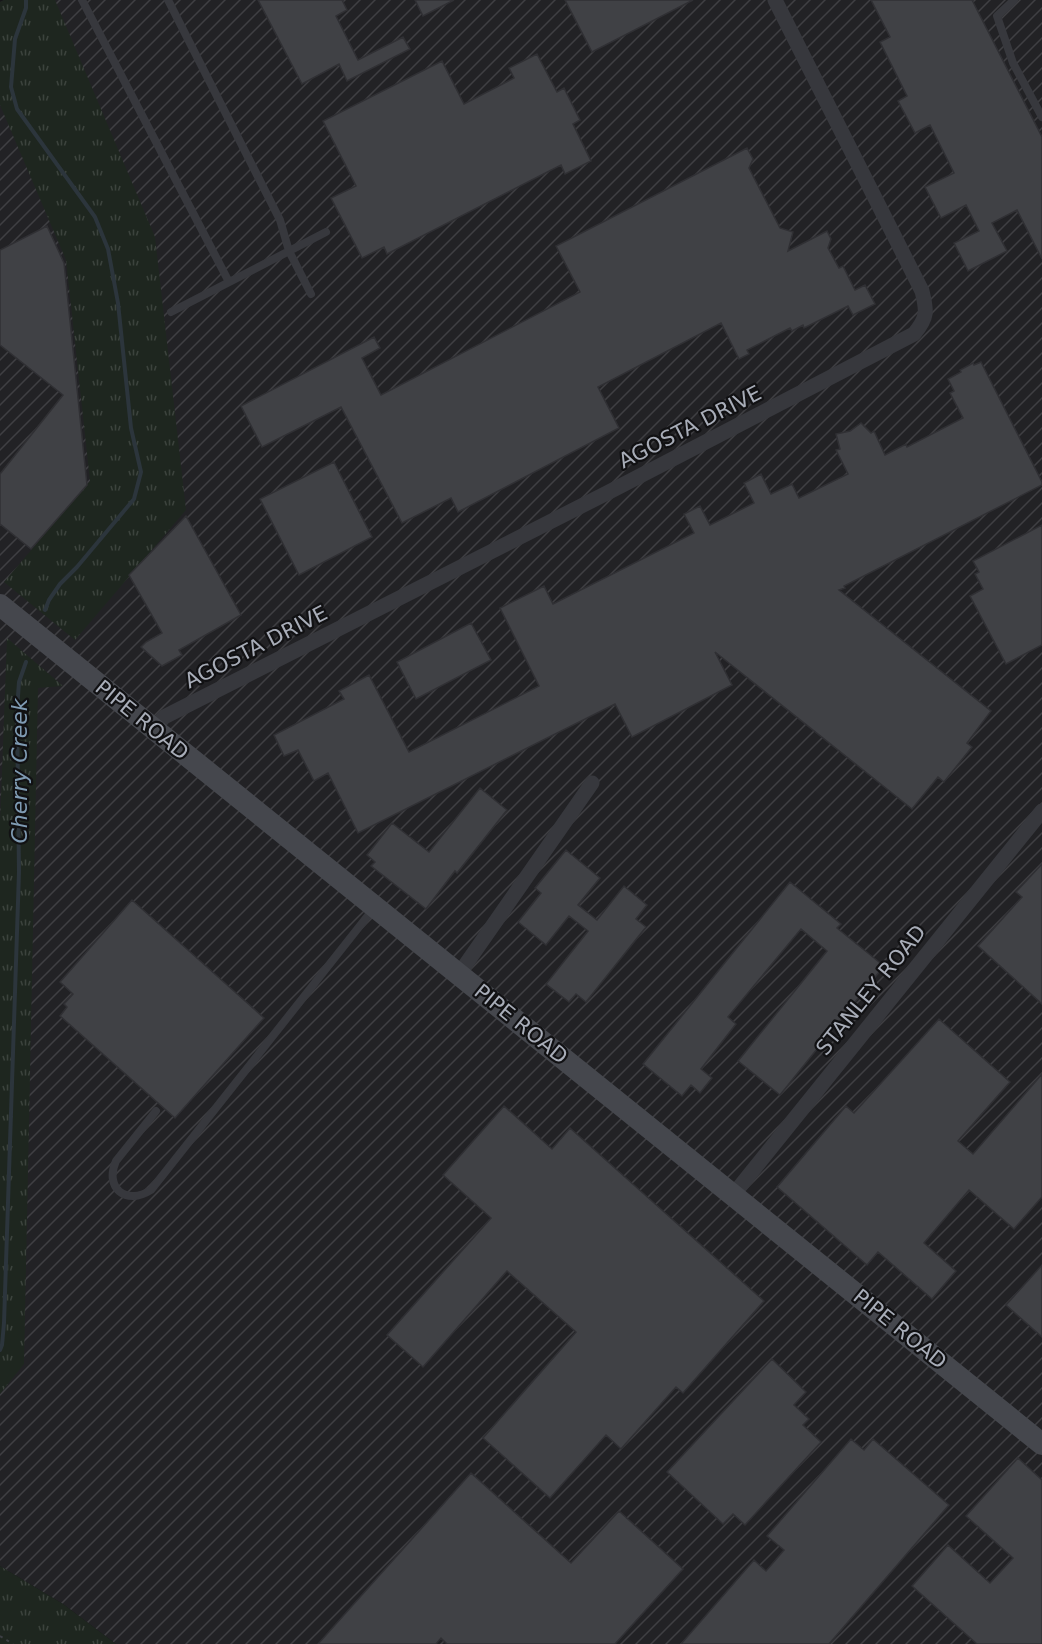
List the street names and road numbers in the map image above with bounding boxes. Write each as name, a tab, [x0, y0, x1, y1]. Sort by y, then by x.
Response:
street label: AGOSTA DRIVE	[615, 381, 765, 473]
street label: AGOSTA DRIVE	[181, 601, 331, 693]
street label: PIPE ROAD	[91, 675, 193, 765]
street label: STANLEY ROAD	[811, 920, 931, 1060]
street label: PIPE ROAD	[470, 979, 572, 1069]
street label: PIPE ROAD	[849, 1284, 951, 1374]

